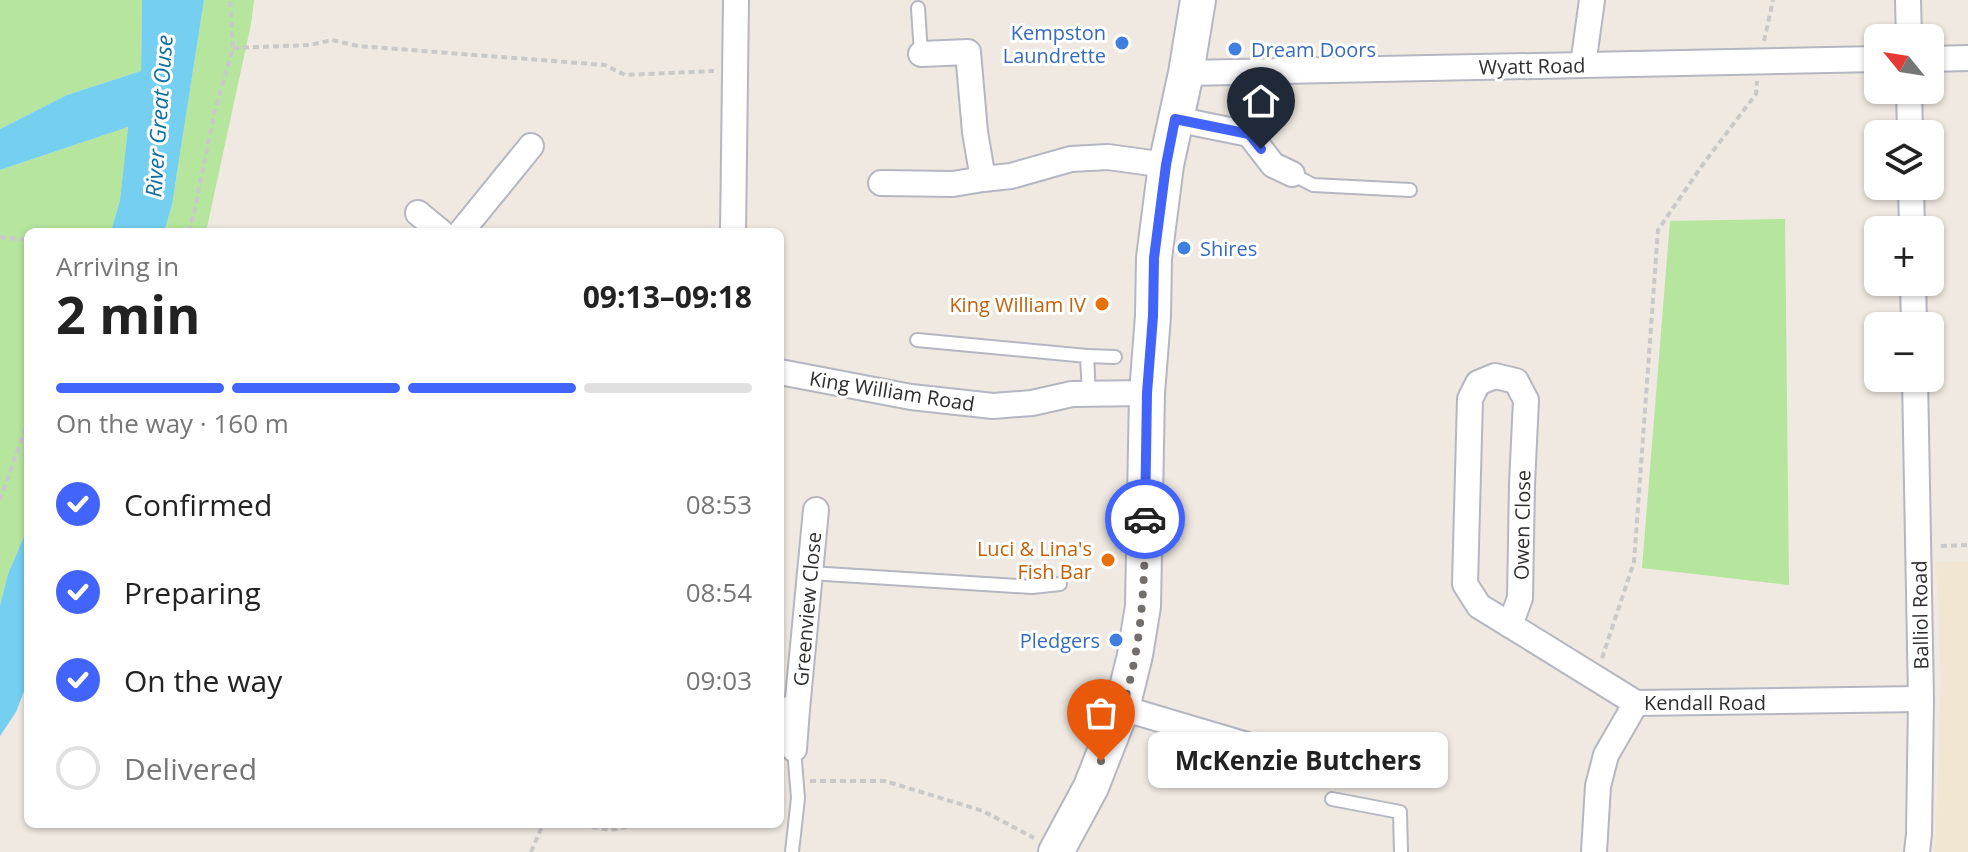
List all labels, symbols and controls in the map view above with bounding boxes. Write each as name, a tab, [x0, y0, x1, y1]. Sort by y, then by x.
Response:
place label: Kempston Laundrette	[1003, 19, 1106, 69]
north arrow	[1864, 24, 1944, 104]
map controls	[1864, 24, 1944, 392]
water label: River Great Ouse	[137, 34, 179, 198]
marker: Kempston Laundrette	[1113, 34, 1131, 52]
place label: Dream Doors	[1251, 36, 1376, 63]
marker: Dream Doors	[1226, 40, 1244, 58]
street label: Wyatt Road	[1478, 52, 1586, 80]
pin	[1227, 67, 1295, 149]
icon: home	[1239, 79, 1283, 123]
button: layers	[1864, 120, 1944, 200]
button: +	[1864, 216, 1944, 296]
place label: Shires	[1200, 235, 1257, 262]
marker: Shires	[1175, 239, 1193, 257]
text: Arriving in	[56, 248, 179, 284]
text: 09:13–09:18	[583, 276, 752, 317]
text: 2 min	[56, 278, 200, 349]
place label: King William IV	[949, 291, 1086, 318]
marker: King William IV	[1093, 295, 1111, 313]
button: −	[1864, 312, 1944, 392]
street label: King William Road	[808, 365, 976, 417]
text: On the way · 160 m	[56, 405, 289, 441]
street label: Owen Close	[1508, 470, 1536, 580]
courier	[1105, 479, 1185, 559]
icon: check	[56, 482, 100, 526]
text: Confirmed	[124, 484, 272, 525]
text: 08:53	[686, 486, 752, 522]
icon: car	[1123, 497, 1167, 541]
street label: Greenview Close	[787, 531, 827, 687]
place label: Luci & Lina's Fish Bar	[977, 535, 1092, 585]
marker: Luci & Lina's Fish Bar	[1099, 551, 1117, 569]
street label: Balliol Road	[1906, 560, 1934, 670]
icon: check	[56, 570, 100, 614]
text: Preparing	[124, 572, 261, 613]
text: 08:54	[686, 574, 752, 610]
place label: Pledgers	[1020, 627, 1100, 654]
marker: Pledgers	[1107, 631, 1125, 649]
icon: check	[56, 658, 100, 702]
text: On the way	[124, 660, 282, 701]
text: 09:03	[686, 662, 752, 698]
pin	[1067, 679, 1135, 761]
street label: Kendall Road	[1644, 689, 1766, 716]
icon: bag	[1079, 691, 1123, 735]
callout: McKenzie Butchers	[1149, 733, 1449, 789]
text: McKenzie Butchers	[1175, 742, 1421, 778]
text: Delivered	[124, 748, 257, 789]

